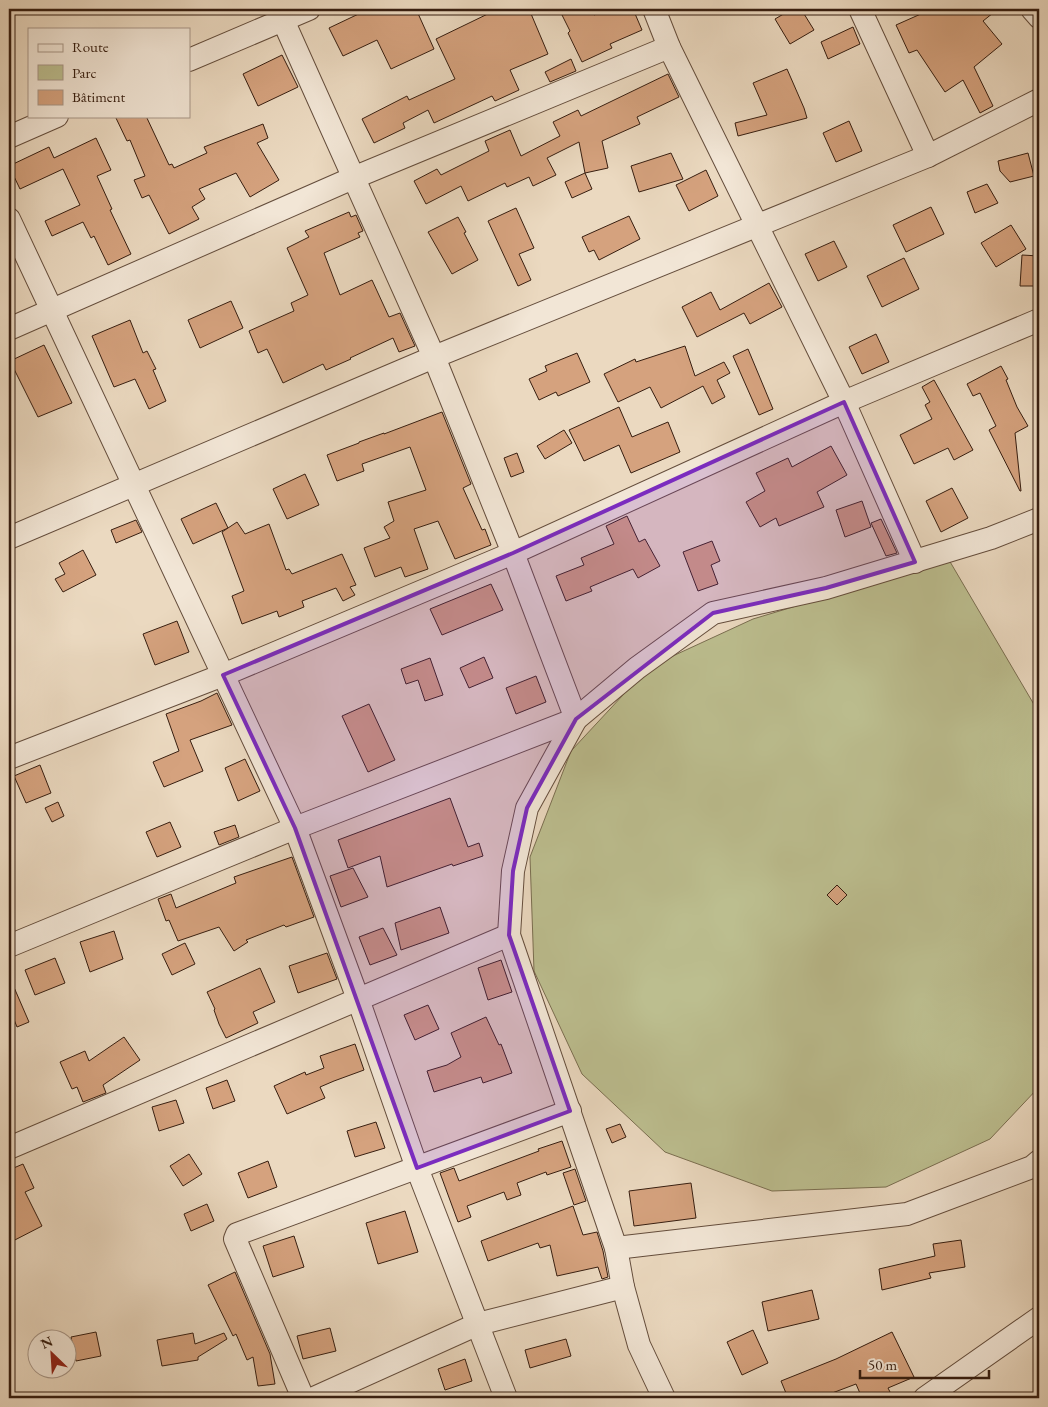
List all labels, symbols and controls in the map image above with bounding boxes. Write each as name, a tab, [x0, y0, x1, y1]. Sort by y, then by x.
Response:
legend	[28, 28, 190, 118]
text: Route	[72, 37, 109, 56]
text: Parc	[72, 63, 97, 82]
text: Bâtiment	[72, 87, 126, 106]
north arrow	[28, 1330, 78, 1380]
text: N	[38, 1331, 56, 1353]
scale bar	[860, 1347, 989, 1379]
text: 50 m	[868, 1355, 897, 1374]

